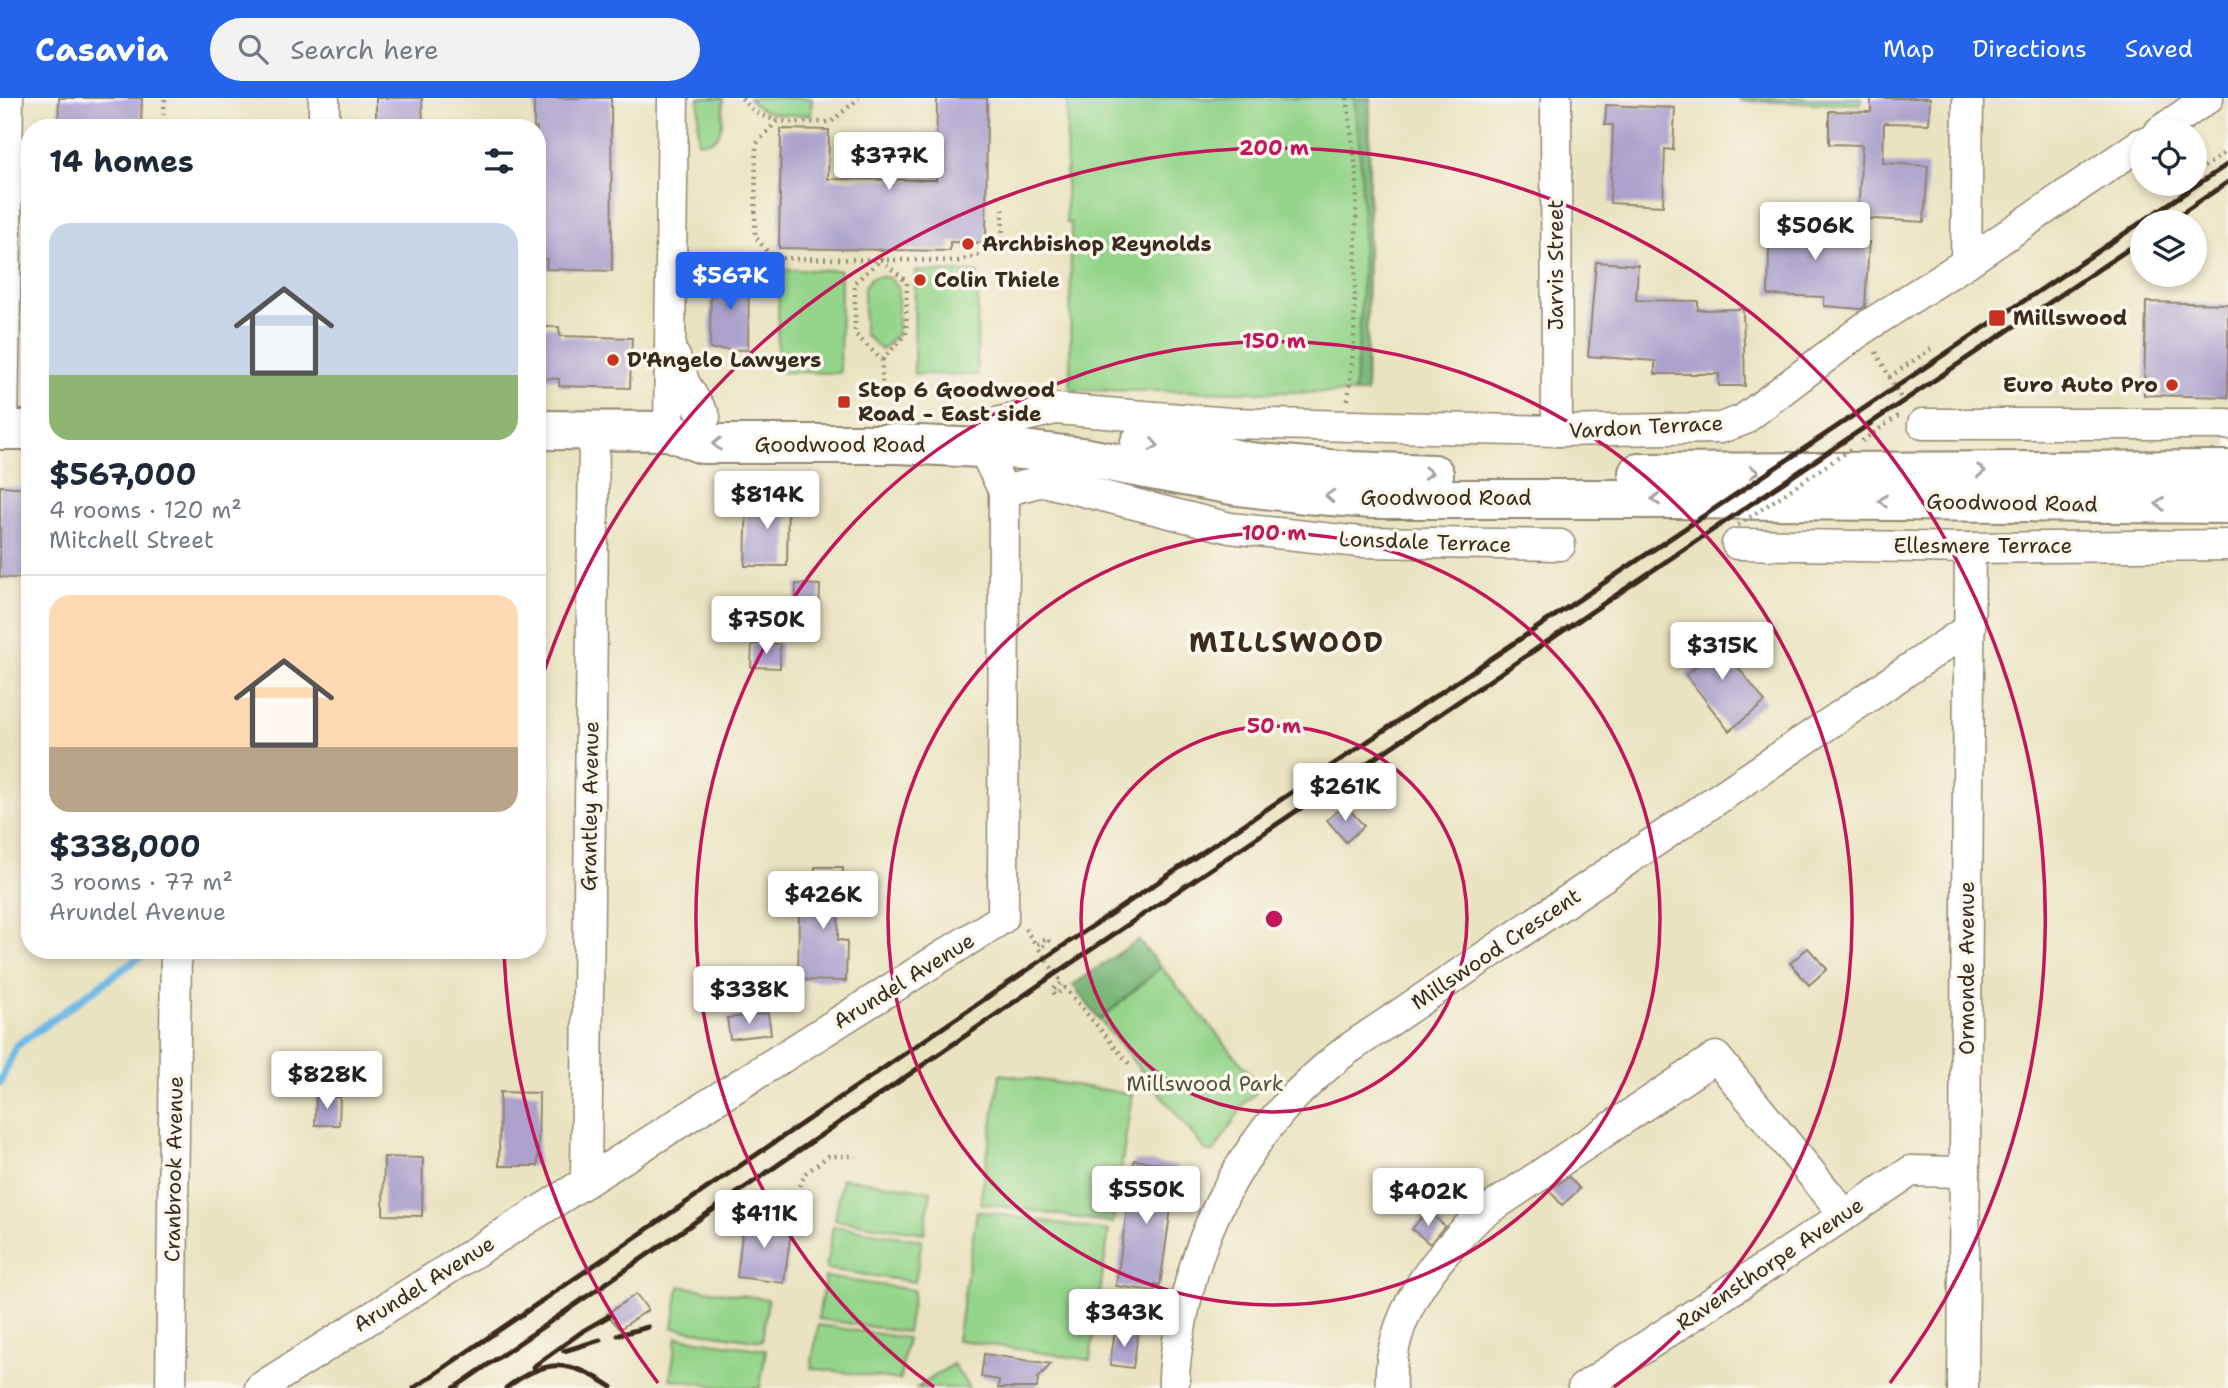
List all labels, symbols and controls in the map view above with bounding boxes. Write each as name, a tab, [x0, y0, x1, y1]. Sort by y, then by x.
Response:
search box	[210, 18, 700, 81]
text: Casavia	[35, 27, 168, 72]
icon: search	[234, 30, 272, 68]
text: Search here	[290, 32, 439, 67]
text: Map	[1883, 33, 1934, 65]
text: Directions	[1972, 33, 2087, 65]
text: Saved	[2125, 33, 2193, 65]
map controls	[2130, 119, 2207, 287]
button: locate	[2130, 119, 2207, 196]
pin: $377K	[840, 132, 938, 192]
text: 200 m	[1239, 134, 1309, 162]
text: $377K	[850, 140, 928, 170]
text: 14 homes	[49, 141, 194, 182]
icon: filters	[480, 142, 518, 180]
street label: Jarvis Street	[1542, 199, 1570, 331]
pin: $506K	[1766, 202, 1864, 262]
text: $506K	[1776, 210, 1854, 240]
button: layers	[2130, 210, 2207, 287]
place label: Archbishop Reynolds	[982, 230, 1212, 258]
marker: Archbishop Reynolds	[960, 236, 976, 252]
pin: $567K	[681, 252, 779, 312]
text: $567K	[692, 260, 768, 290]
place label: Colin Thiele	[934, 266, 1060, 294]
icon: home	[221, 268, 347, 394]
marker: Colin Thiele	[912, 272, 928, 288]
place label: Millswood	[2013, 304, 2127, 332]
marker: Millswood	[1987, 308, 2007, 328]
text: 150 m	[1242, 327, 1306, 355]
place label: D'Angelo Lawyers	[627, 346, 821, 374]
marker: D'Angelo Lawyers	[605, 352, 621, 368]
place label: Euro Auto Pro	[2003, 371, 2158, 399]
place label: Stop 6 Goodwood Road - East side	[858, 376, 1055, 428]
marker: Euro Auto Pro	[2164, 377, 2180, 393]
marker: Stop 6 Goodwood Road - East side	[836, 394, 852, 410]
street label: Vardon Terrace	[1568, 409, 1724, 445]
street label: Goodwood Road	[754, 431, 926, 459]
one-way arrow	[712, 436, 722, 452]
one-way arrow	[1148, 437, 1160, 452]
text: $567,000	[49, 454, 197, 495]
one-way arrow	[1976, 463, 1987, 479]
one-way arrow	[1749, 464, 1759, 480]
one-way arrow	[1423, 466, 1434, 481]
pin: $814K	[718, 472, 816, 531]
text: $814K	[730, 479, 804, 509]
street label: Goodwood Road	[1360, 484, 1532, 512]
street label: Goodwood Road	[1926, 488, 2098, 518]
one-way arrow	[1325, 489, 1336, 504]
one-way arrow	[1650, 491, 1661, 507]
one-way arrow	[1878, 493, 1888, 509]
text: 4 rooms · 120 m²	[49, 495, 242, 525]
one-way arrow	[2154, 496, 2165, 512]
text: 100 m	[1242, 519, 1306, 547]
text: Mitchell Street	[49, 525, 214, 555]
street label: Lonsdale Terrace	[1338, 525, 1512, 559]
street label: Ellesmere Terrace	[1894, 532, 2072, 560]
pin: $750K	[717, 596, 815, 656]
text: $750K	[727, 604, 805, 634]
pin: $315K	[1673, 622, 1771, 682]
district label: MILLSWOOD	[1189, 623, 1385, 661]
text: $315K	[1686, 630, 1758, 660]
icon: home	[221, 640, 347, 766]
text: 50 m	[1247, 712, 1301, 740]
street label: Grantley Avenue	[575, 721, 605, 891]
pin: $261K	[1296, 764, 1394, 823]
text: $261K	[1309, 771, 1381, 801]
text: $338,000	[49, 826, 201, 867]
text: 3 rooms · 77 m²	[49, 867, 233, 897]
pin: $426K	[774, 872, 872, 931]
text: $426K	[784, 879, 862, 909]
street label: Ormonde Avenue	[1953, 881, 1981, 1055]
street label: Millswood Crescent	[1406, 882, 1586, 1016]
text: Arundel Avenue	[49, 897, 226, 927]
centre of rings	[1262, 907, 1286, 931]
street label: Arundel Avenue	[828, 926, 980, 1036]
pin: $338K	[700, 967, 798, 1026]
text: $338K	[710, 974, 788, 1004]
pin: $828K	[278, 1052, 376, 1111]
text: $828K	[287, 1059, 367, 1089]
park label: Millswood Park	[1126, 1070, 1284, 1098]
street label: Cranbrook Avenue	[158, 1076, 190, 1262]
pin: $550K	[1097, 1166, 1195, 1226]
pin: $402K	[1379, 1168, 1477, 1228]
text: $550K	[1108, 1174, 1184, 1204]
text: $402K	[1389, 1176, 1467, 1206]
pin: $411K	[715, 1190, 813, 1250]
street label: Ravensthorpe Avenue	[1671, 1191, 1869, 1337]
text: $411K	[731, 1198, 797, 1228]
street label: Arundel Avenue	[348, 1229, 500, 1339]
pin: $343K	[1075, 1290, 1173, 1349]
text: $343K	[1085, 1297, 1163, 1327]

